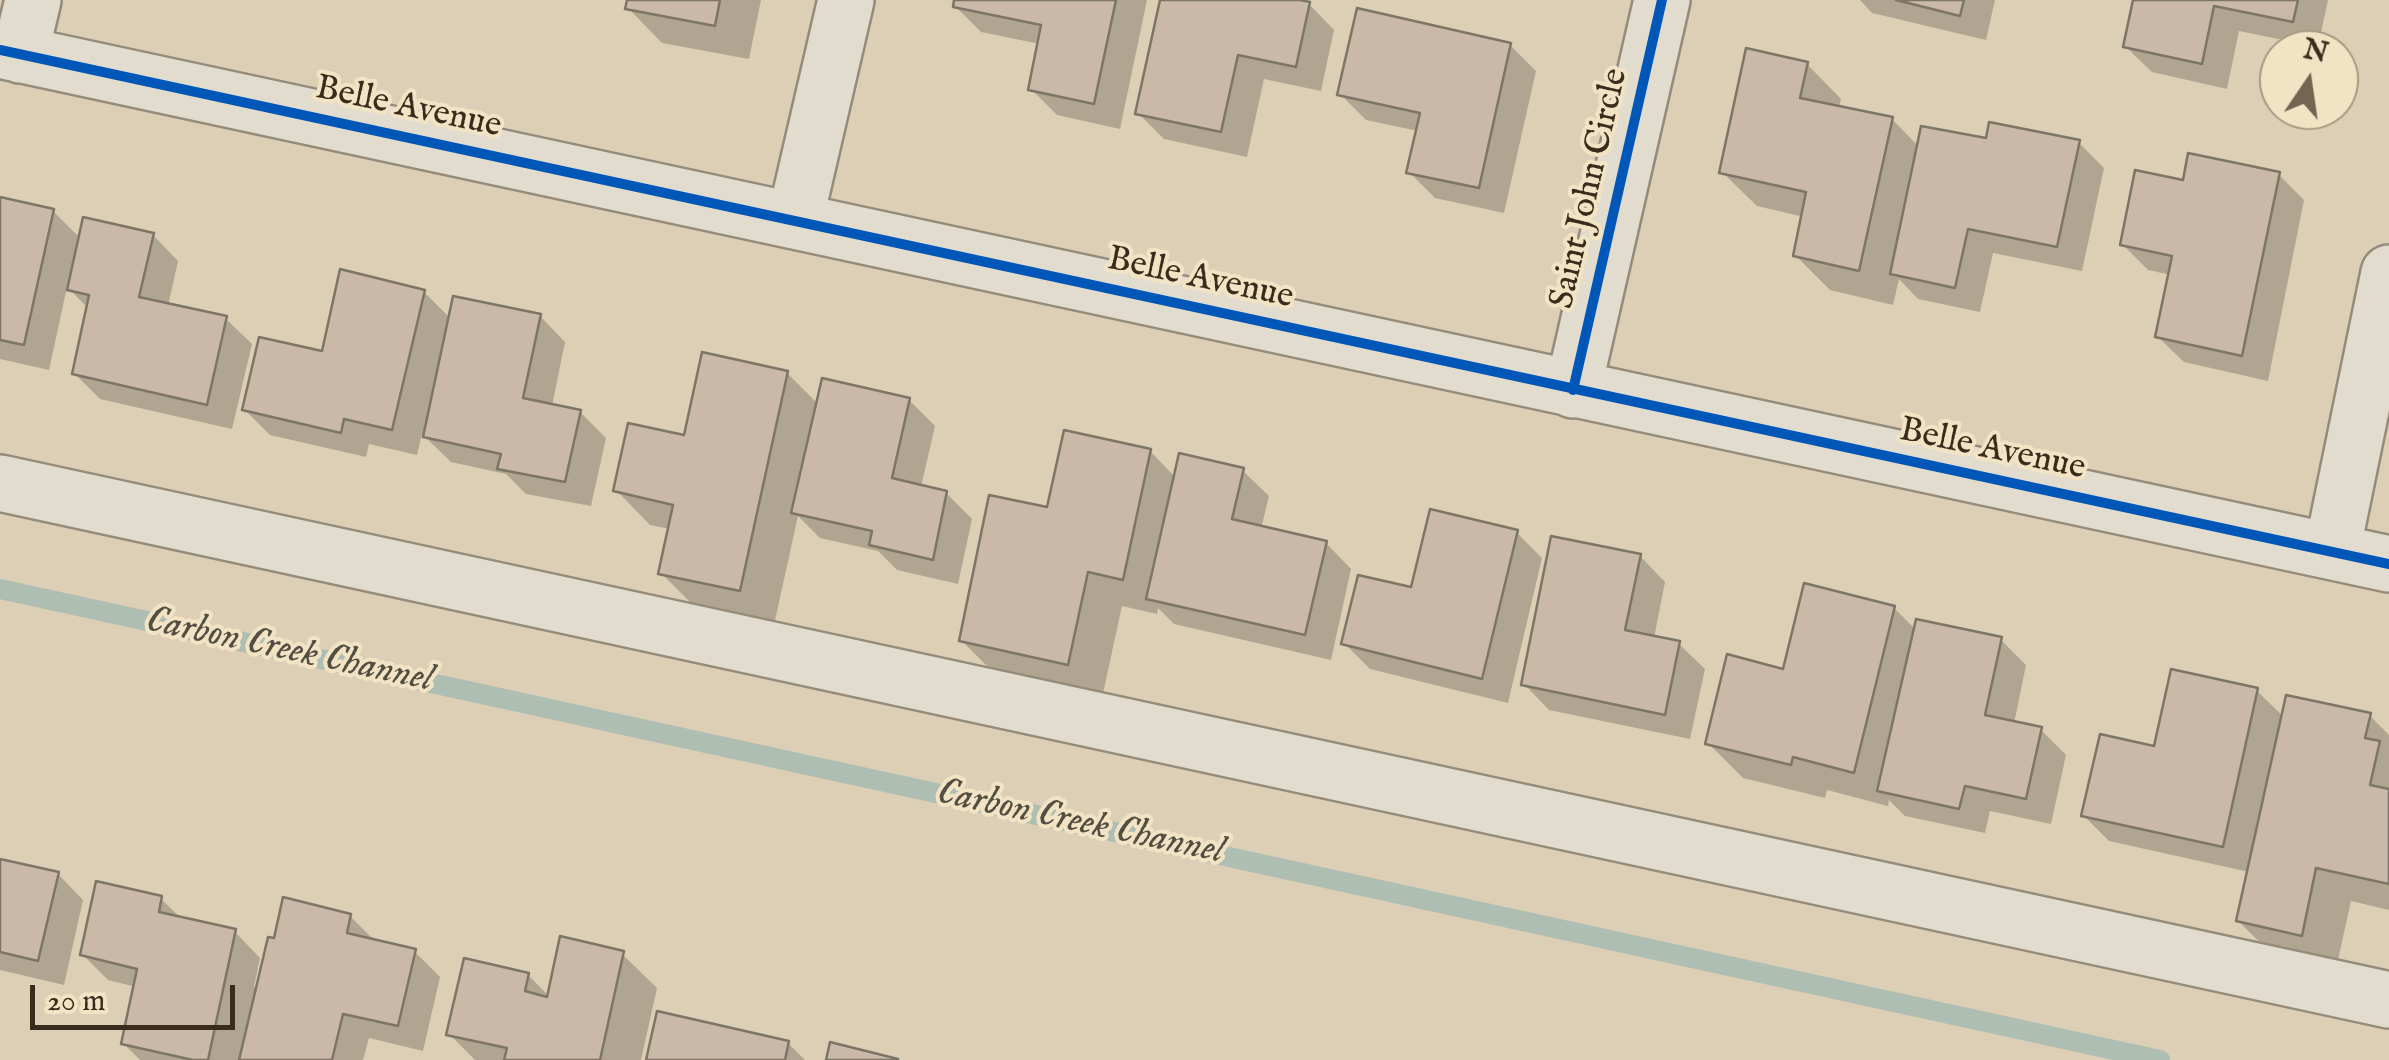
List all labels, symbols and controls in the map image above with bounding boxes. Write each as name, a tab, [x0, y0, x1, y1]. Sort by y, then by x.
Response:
north arrow	[2259, 30, 2359, 130]
text: N	[2300, 32, 2331, 72]
street label: Saint John Circle	[1543, 65, 1639, 313]
street label: Belle Avenue	[311, 69, 505, 149]
street label: Belle Avenue	[1103, 240, 1297, 320]
street label: Belle Avenue	[1895, 411, 2089, 491]
water label: Carbon Creek Channel	[142, 599, 436, 705]
water label: Carbon Creek Channel	[933, 771, 1227, 877]
scale bar	[35, 965, 240, 1027]
text: 20 m	[47, 983, 106, 1021]

